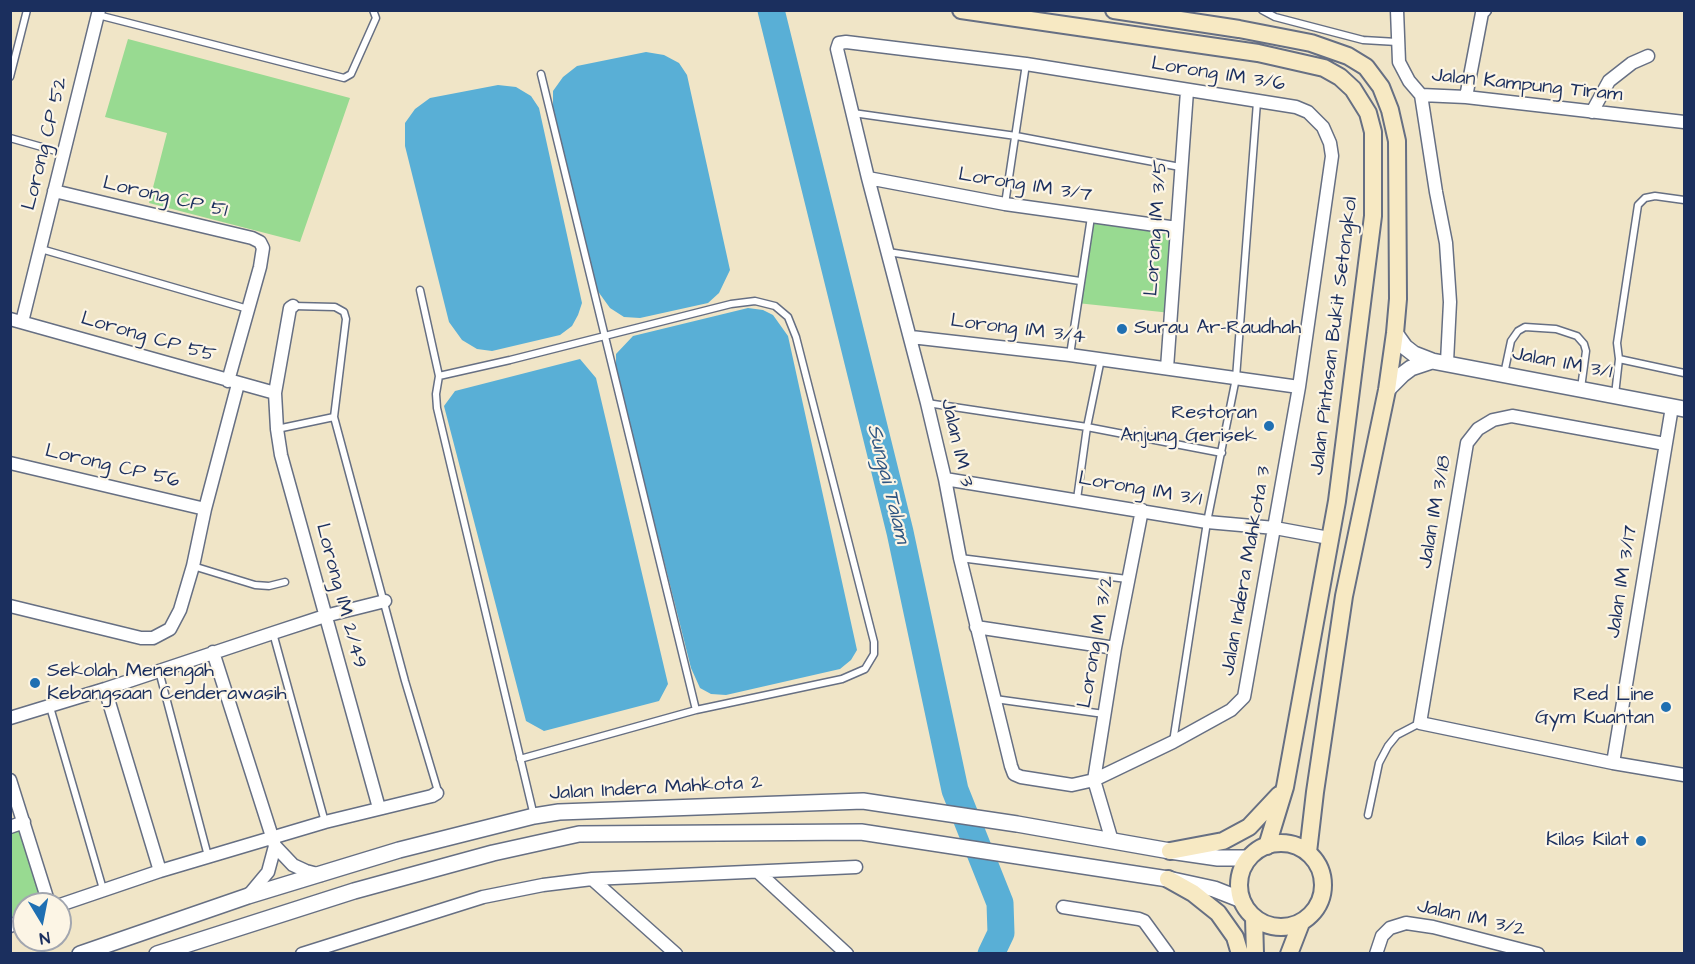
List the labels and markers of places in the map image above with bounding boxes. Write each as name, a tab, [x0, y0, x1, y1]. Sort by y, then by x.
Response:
place label: Surau Ar-Raudhah	[1134, 317, 1301, 341]
marker: Surau Ar-Raudhah	[1115, 322, 1129, 336]
place label: Restoran Anjung Gerisek	[1120, 402, 1257, 449]
marker: Restoran Anjung Gerisek	[1262, 419, 1276, 433]
place label: Sekolah Menengah Kebangsaan Cenderawasih	[47, 660, 287, 707]
marker: Sekolah Menengah Kebangsaan Cenderawasih	[28, 676, 42, 690]
place label: Red Line Gym Kuantan	[1535, 684, 1654, 731]
marker: Red Line Gym Kuantan	[1659, 700, 1673, 714]
place label: Kilas Kilat	[1546, 829, 1629, 853]
marker: Kilas Kilat	[1634, 834, 1648, 848]

